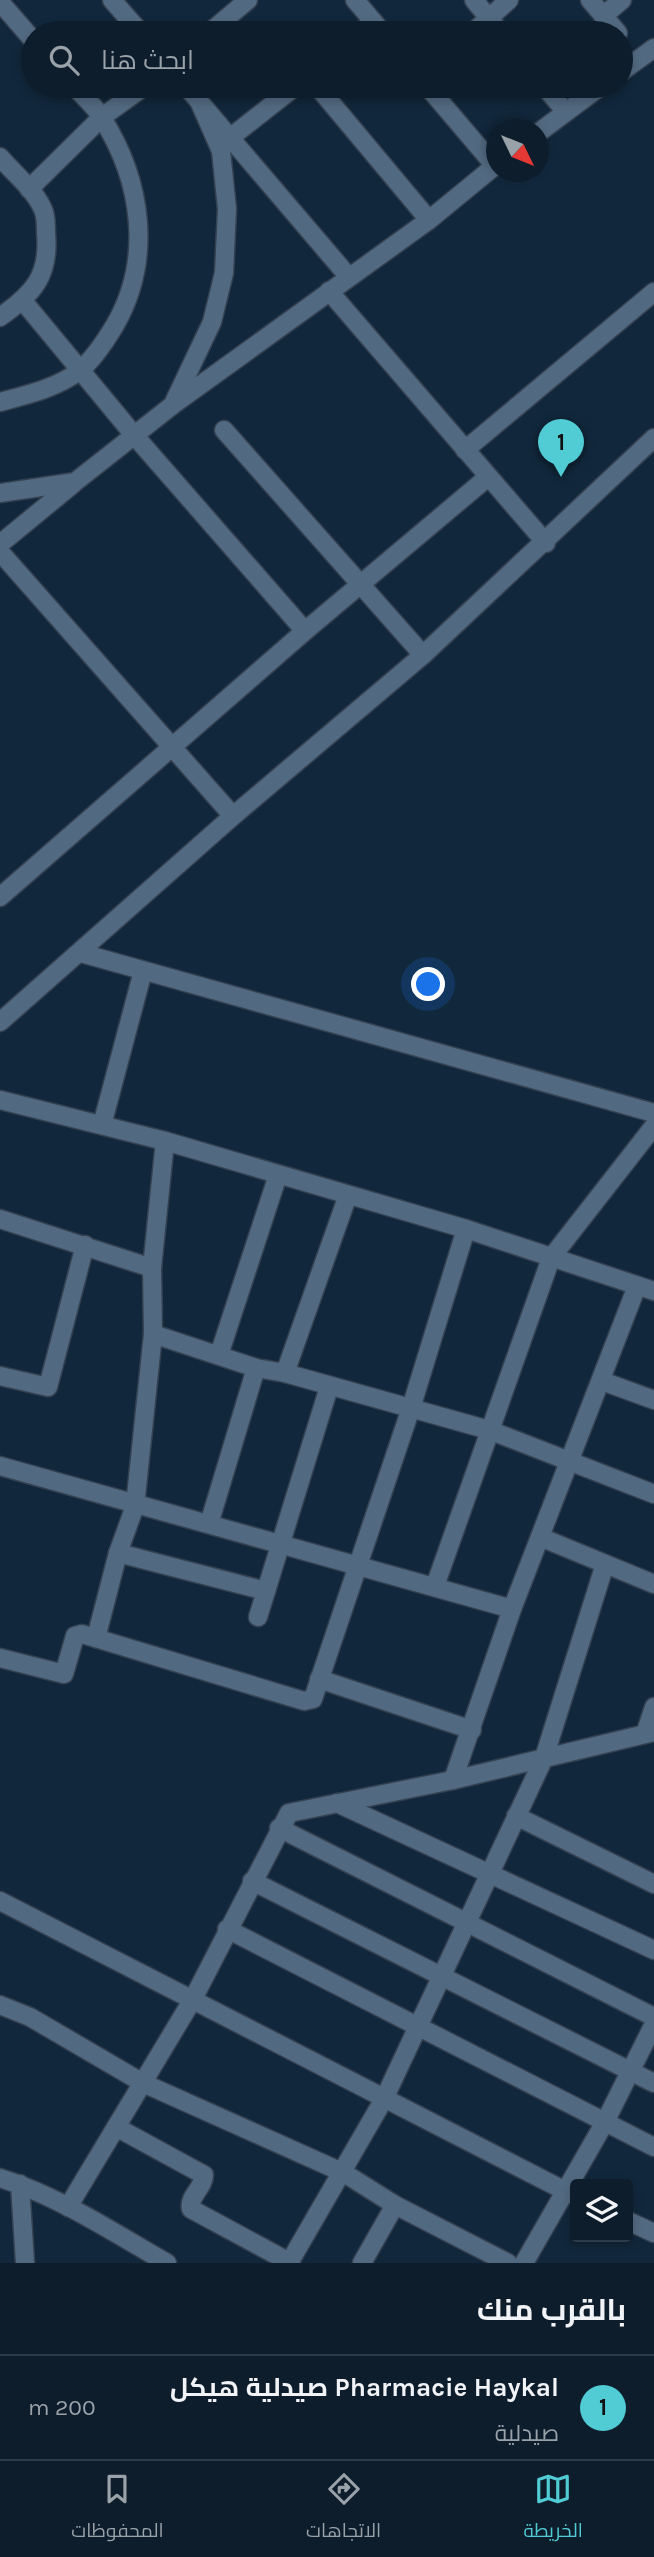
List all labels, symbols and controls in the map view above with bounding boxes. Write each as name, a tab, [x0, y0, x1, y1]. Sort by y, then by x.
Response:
search box	[21, 21, 633, 98]
icon: search	[45, 41, 83, 79]
text: ابحث هنا	[101, 45, 194, 76]
north arrow	[486, 119, 549, 182]
pin: 1	[538, 419, 584, 477]
your location	[411, 967, 445, 1001]
map controls	[570, 2179, 633, 2242]
button: layers	[570, 2179, 633, 2242]
text: بالقرب منك	[477, 2292, 626, 2328]
text: Pharmacie Haykal صيدلية هيكل	[170, 2372, 559, 2403]
text: 200 m	[28, 2394, 96, 2421]
text: 1	[599, 2394, 607, 2421]
text: صيدلية	[495, 2420, 559, 2447]
tab: المحفوظات	[71, 2470, 164, 2548]
tab: الاتجاهات	[306, 2470, 381, 2548]
tab: الخريطة	[524, 2470, 583, 2548]

